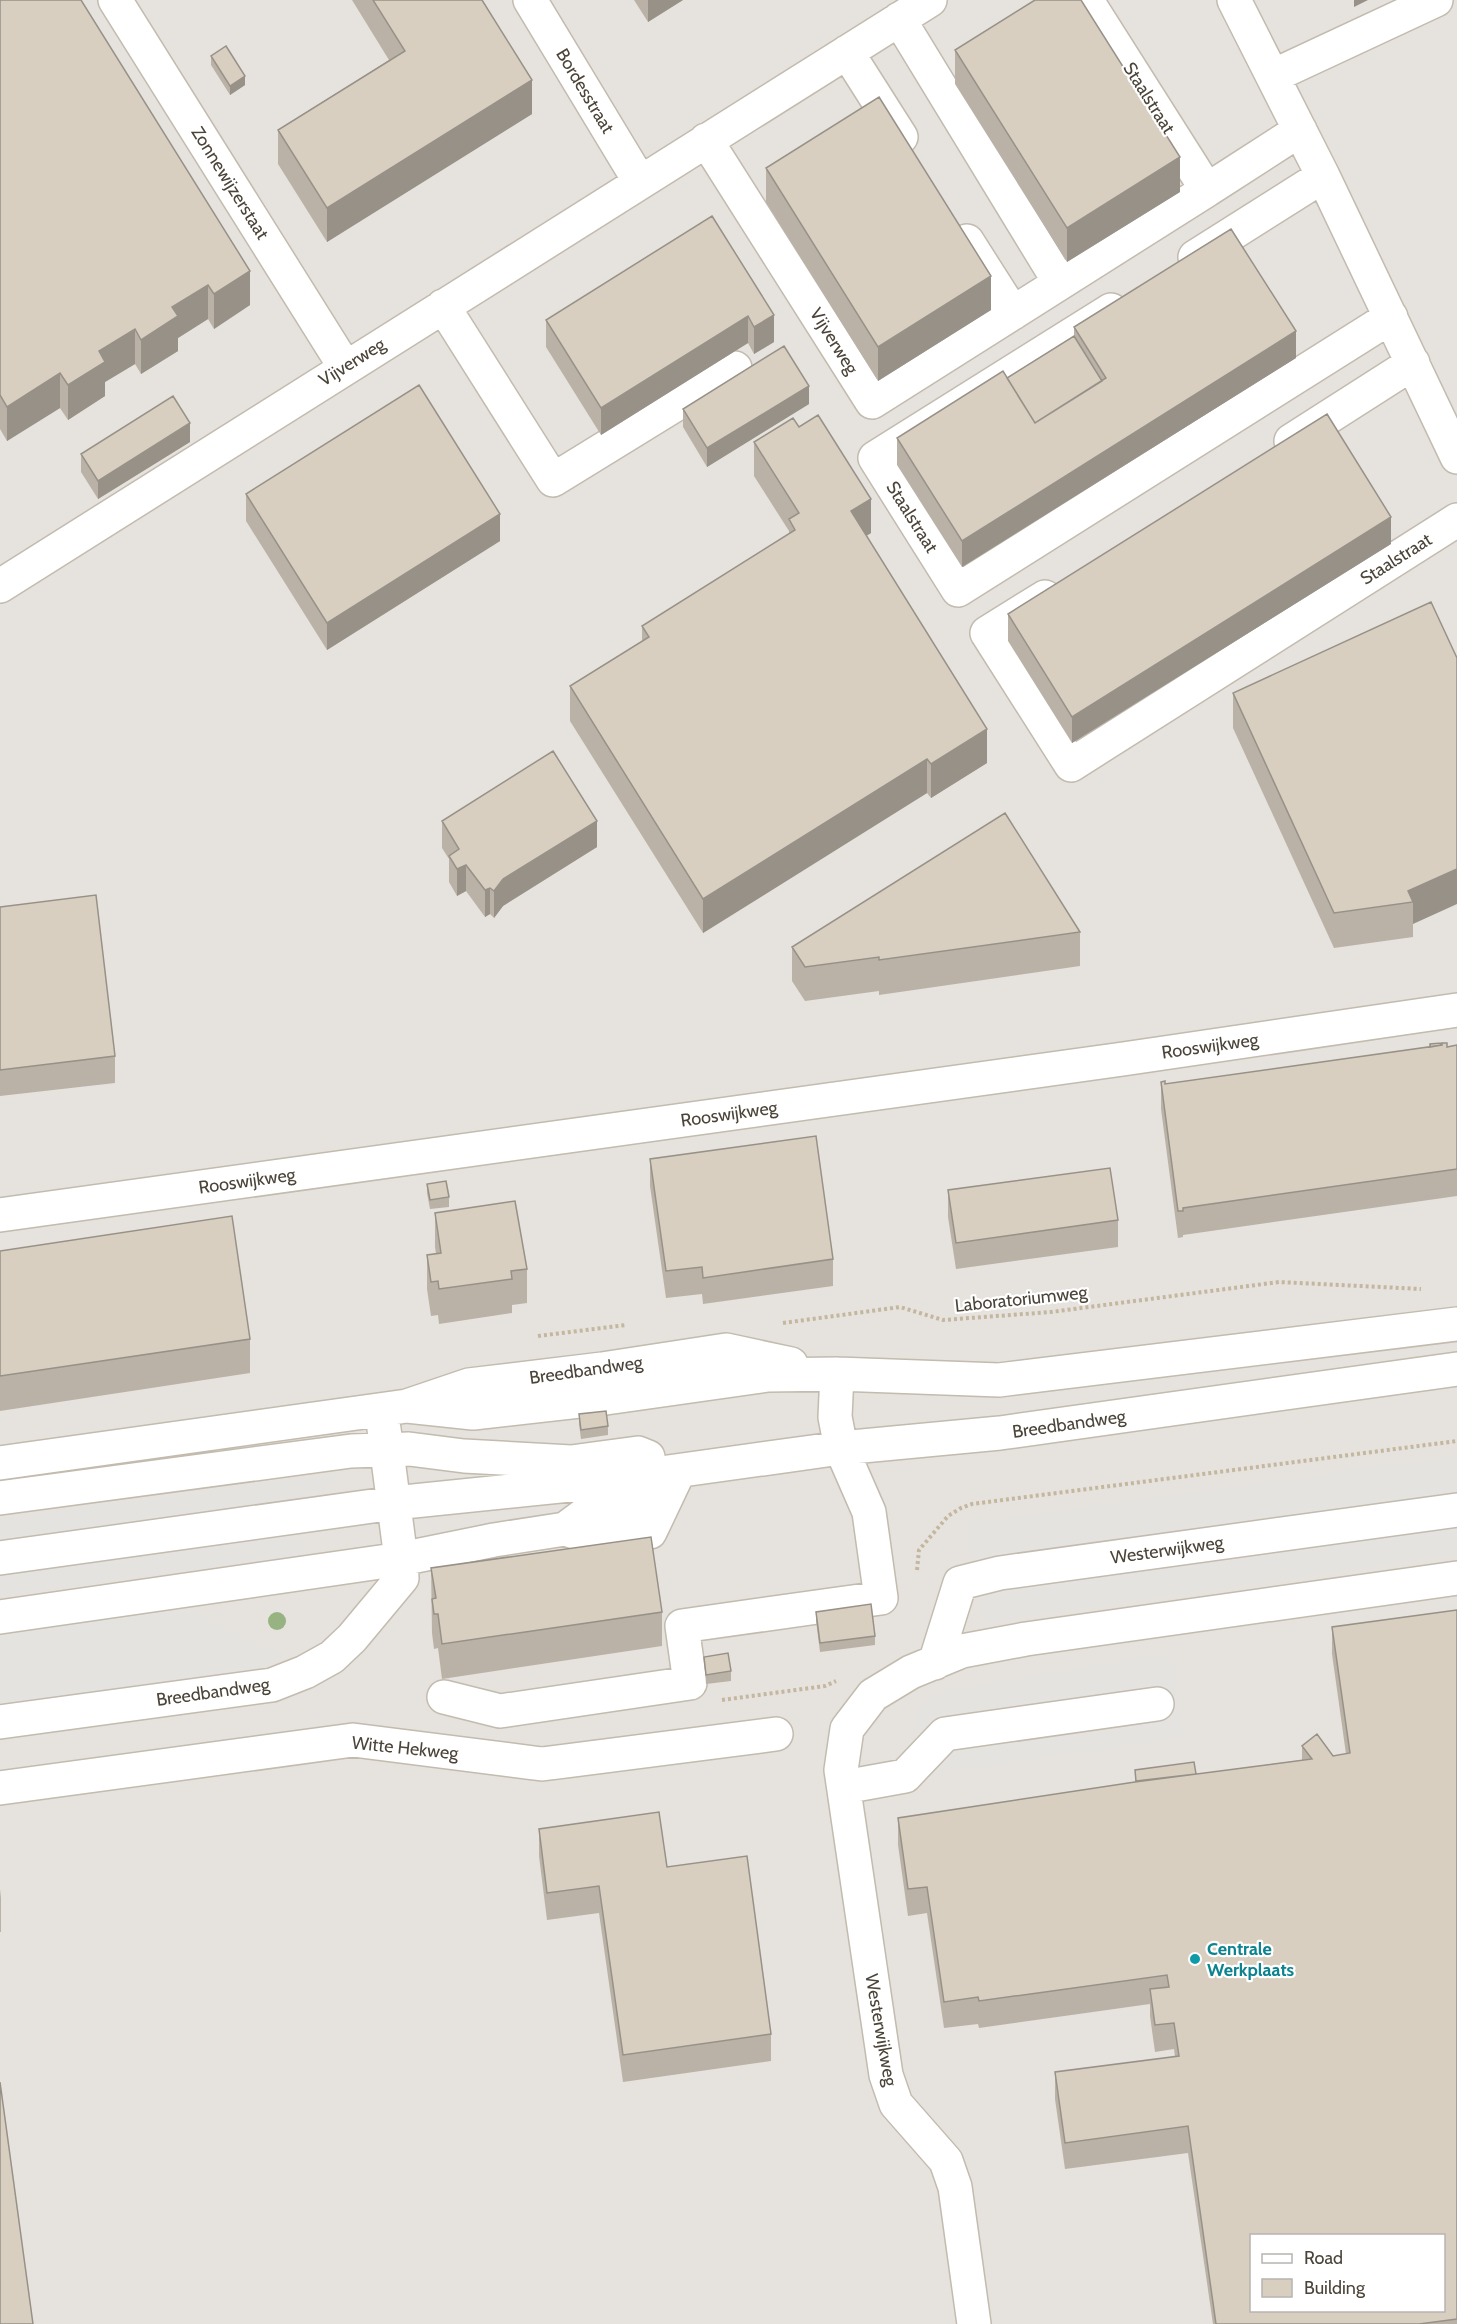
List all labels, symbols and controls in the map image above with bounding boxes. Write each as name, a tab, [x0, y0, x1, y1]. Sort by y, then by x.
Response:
street label: Bordesstraat	[551, 45, 619, 137]
street label: Staalstraat	[1118, 58, 1180, 138]
street label: Zonnewijzerstaat	[186, 122, 274, 244]
street label: Vijverweg	[805, 304, 864, 379]
street label: Vijverweg	[315, 332, 390, 391]
street label: Staalstraat	[881, 477, 943, 557]
street label: Staalstraat	[1356, 528, 1436, 590]
street label: Rooswijkweg	[1160, 1028, 1261, 1064]
street label: Rooswijkweg	[679, 1096, 780, 1132]
street label: Rooswijkweg	[197, 1163, 298, 1199]
street label: Laboratoriumweg	[954, 1281, 1089, 1317]
street label: Breedbandweg	[528, 1351, 645, 1389]
street label: Breedbandweg	[1011, 1405, 1128, 1443]
street label: Westerwijkweg	[1109, 1531, 1226, 1569]
street label: Breedbandweg	[155, 1673, 272, 1711]
street label: Witte Hekweg	[351, 1731, 460, 1765]
place label: Centrale Werkplaats	[1207, 1938, 1295, 1981]
marker: Centrale Werkplaats	[1188, 1952, 1202, 1966]
street label: Westerwijkweg	[860, 1972, 902, 2089]
legend	[1250, 2234, 1445, 2312]
text: Road	[1304, 2247, 1343, 2269]
text: Building	[1304, 2277, 1366, 2299]

